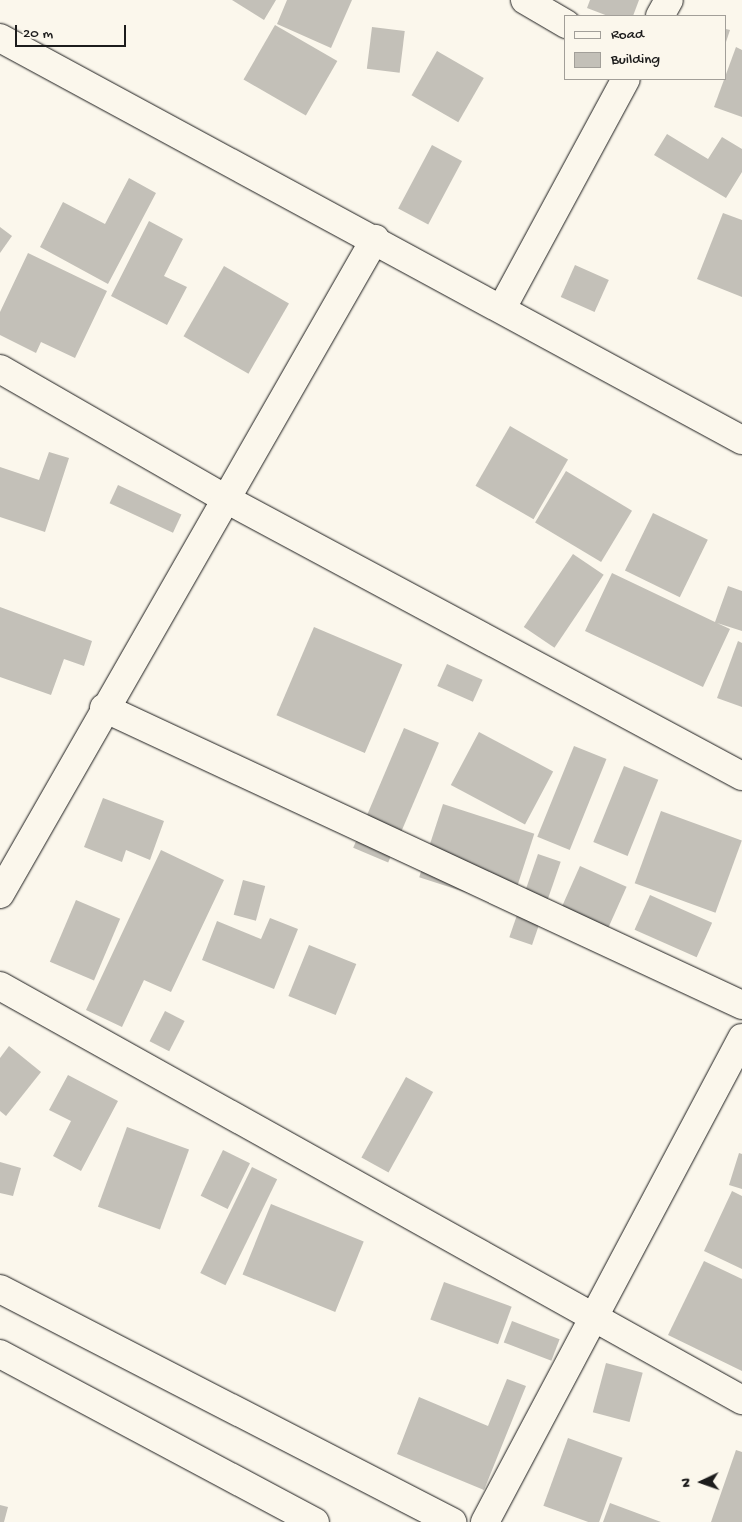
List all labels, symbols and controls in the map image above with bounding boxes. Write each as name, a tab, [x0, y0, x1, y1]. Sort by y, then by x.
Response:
scale bar	[18, 15, 129, 47]
legend	[564, 15, 727, 80]
text: 20 m	[23, 25, 53, 43]
text: Road	[611, 26, 644, 44]
text: Building	[611, 51, 660, 69]
north arrow	[677, 1457, 727, 1507]
text: N	[678, 1478, 695, 1488]

